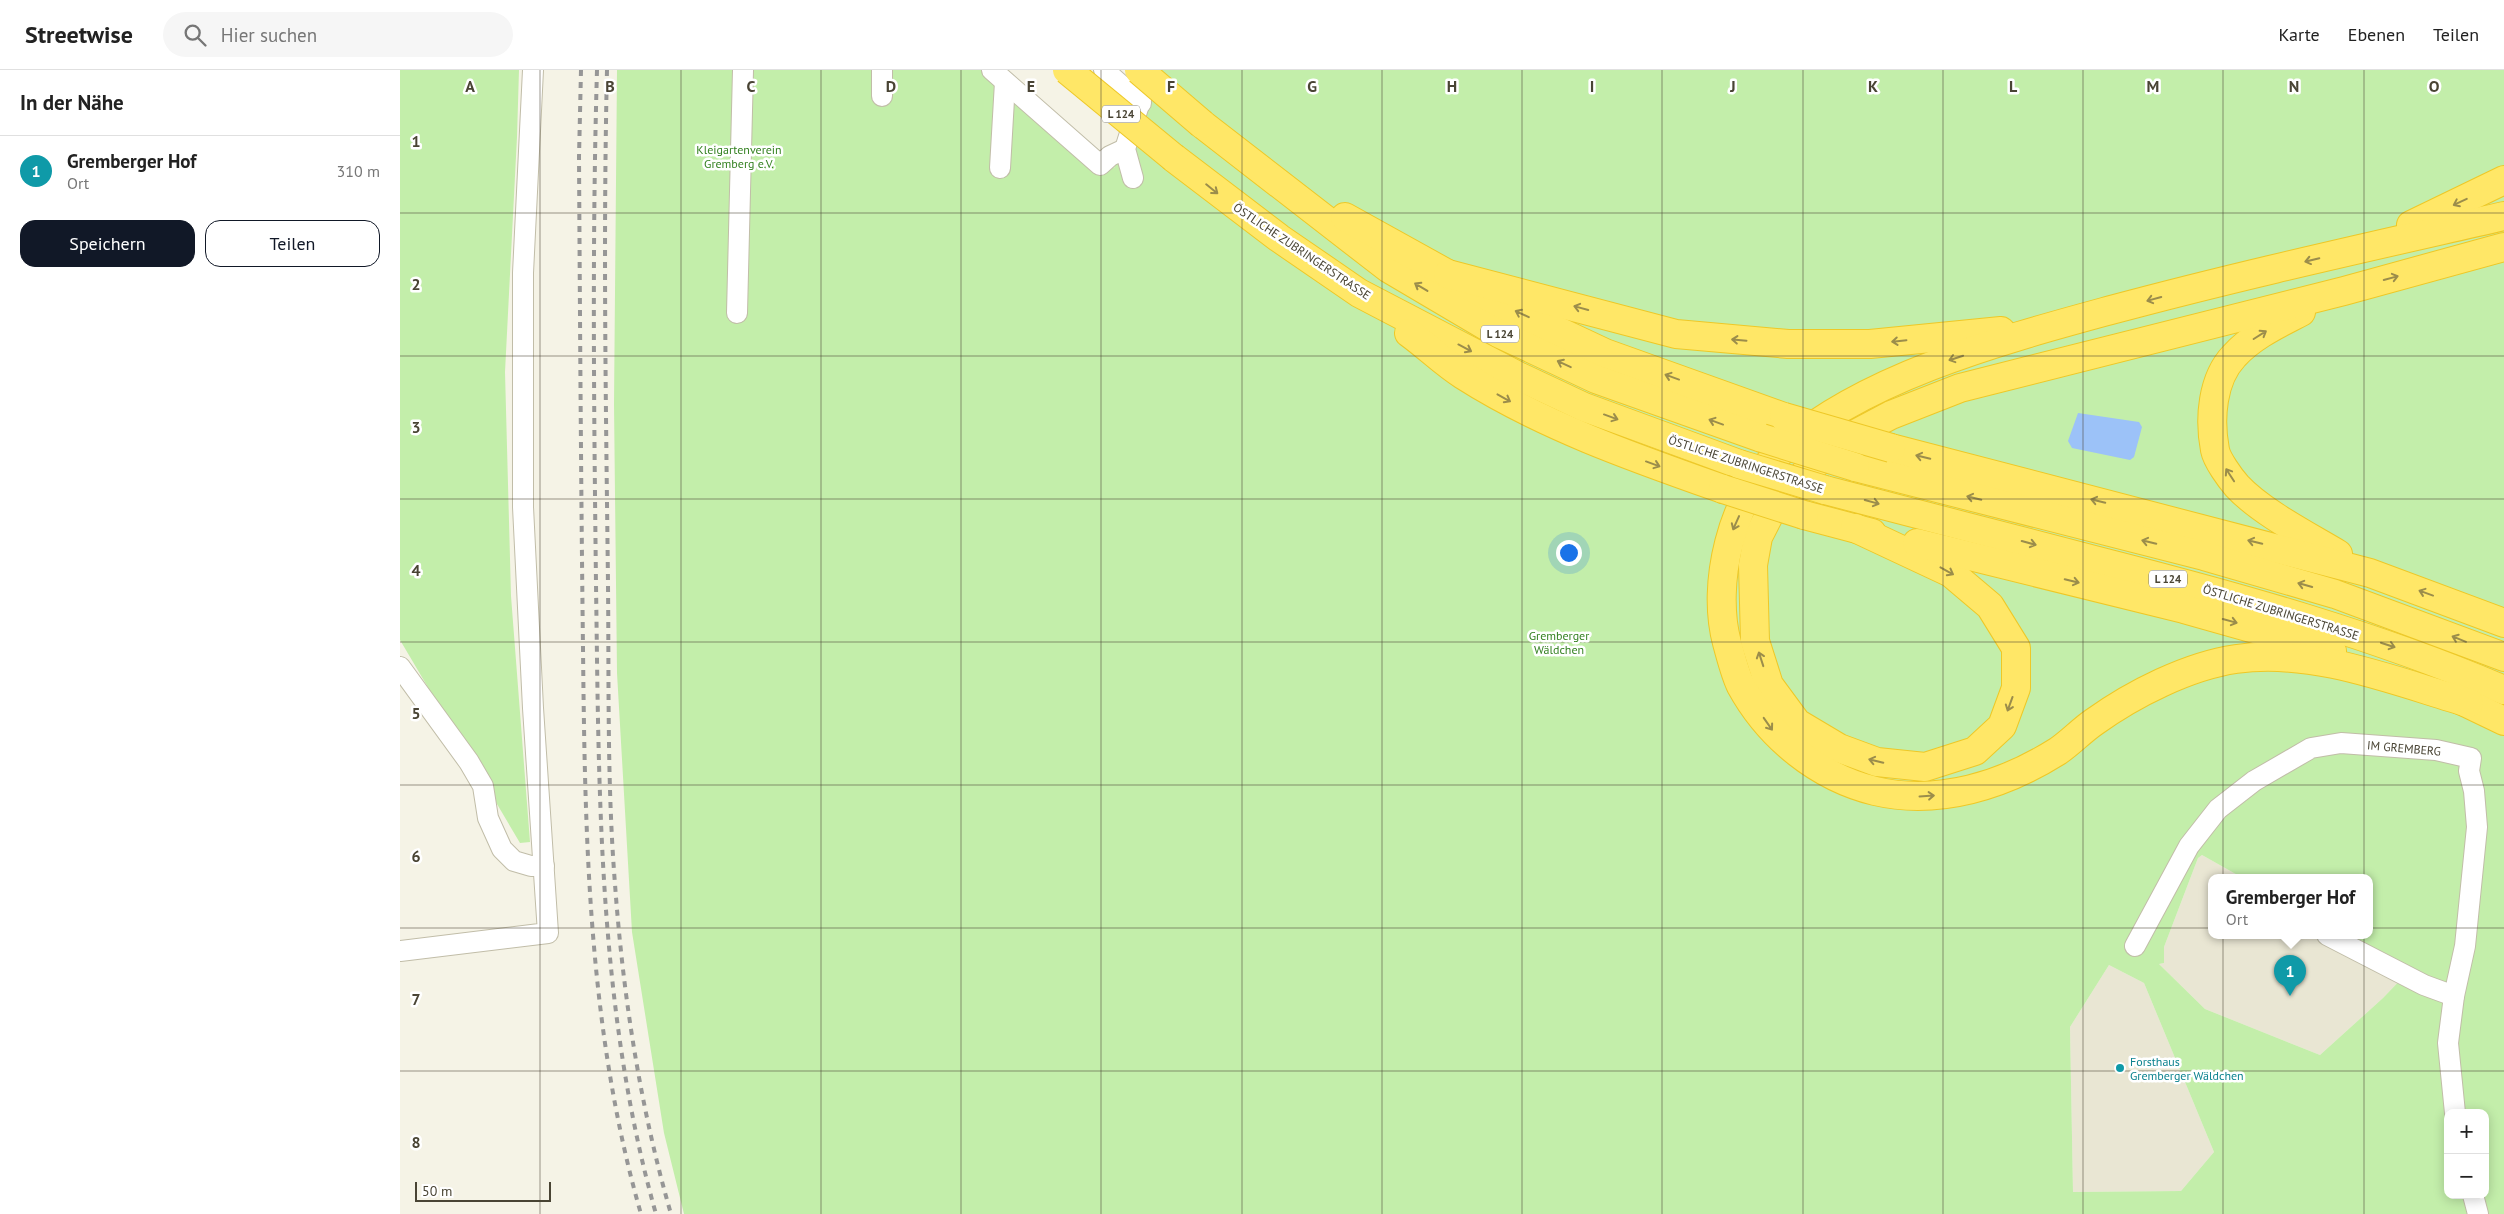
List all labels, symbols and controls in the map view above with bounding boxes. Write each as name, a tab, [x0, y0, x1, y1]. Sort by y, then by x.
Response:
search box	[163, 12, 513, 57]
text: Streetwise	[25, 19, 133, 50]
icon: search	[181, 21, 209, 49]
text: Hier suchen	[221, 23, 317, 47]
text: Karte	[2279, 23, 2320, 46]
text: Ebenen	[2348, 23, 2405, 46]
text: Teilen	[2433, 23, 2479, 46]
text: A	[465, 76, 475, 96]
text: B	[605, 76, 615, 96]
text: C	[747, 76, 756, 96]
text: D	[886, 76, 896, 96]
text: E	[1027, 76, 1035, 96]
text: F	[1167, 76, 1175, 96]
text: G	[1307, 76, 1317, 96]
text: H	[1447, 76, 1457, 96]
text: I	[1590, 76, 1594, 96]
text: J	[1729, 76, 1736, 96]
text: K	[1868, 76, 1878, 96]
text: L	[2009, 76, 2018, 96]
text: M	[2147, 76, 2159, 96]
text: N	[2289, 76, 2299, 96]
text: O	[2429, 76, 2440, 96]
text: In der Nähe	[20, 89, 124, 116]
road number: L 124	[1102, 106, 1140, 122]
text: 1	[411, 131, 421, 151]
park label: Kleigartenverein Gremberg e.V.	[696, 142, 782, 171]
text: Gremberger Hof	[67, 149, 196, 173]
text: 1	[31, 161, 41, 181]
text: 310 m	[337, 161, 380, 181]
text: Ort	[67, 173, 89, 193]
one-way arrow	[1205, 183, 1218, 194]
one-way arrow	[2453, 198, 2468, 208]
street label: ÖSTLICHE ZUBRINGERSTRASSE	[1231, 199, 1373, 303]
button: Speichern	[20, 220, 195, 267]
button: Teilen	[205, 220, 380, 267]
one-way arrow	[2304, 256, 2320, 265]
one-way arrow	[2382, 273, 2398, 283]
text: 2	[411, 274, 421, 294]
one-way arrow	[1414, 282, 1429, 292]
one-way arrow	[2147, 295, 2163, 304]
one-way arrow	[1573, 302, 1589, 312]
one-way arrow	[1515, 309, 1530, 319]
road number: L 124	[1481, 325, 1519, 342]
one-way arrow	[2253, 330, 2267, 340]
one-way arrow	[1732, 335, 1748, 345]
one-way arrow	[1891, 336, 1907, 346]
one-way arrow	[1457, 343, 1472, 353]
one-way arrow	[1948, 353, 1964, 363]
one-way arrow	[1557, 359, 1572, 368]
one-way arrow	[1665, 372, 1680, 381]
one-way arrow	[1497, 394, 1511, 404]
one-way arrow	[1603, 413, 1619, 422]
text: 3	[411, 417, 421, 437]
one-way arrow	[1708, 417, 1724, 426]
street label: ÖSTLICHE ZUBRINGERSTRASSE	[1667, 432, 1825, 496]
one-way arrow	[1916, 451, 1932, 461]
one-way arrow	[1644, 460, 1660, 469]
one-way arrow	[2225, 469, 2235, 483]
one-way arrow	[1967, 492, 1983, 502]
one-way arrow	[2090, 496, 2106, 506]
one-way arrow	[1864, 498, 1880, 508]
one-way arrow	[1731, 515, 1741, 530]
one-way arrow	[2141, 537, 2157, 546]
one-way arrow	[2248, 537, 2264, 546]
one-way arrow	[2021, 539, 2037, 548]
your location	[1556, 540, 1582, 566]
text: 4	[411, 560, 421, 580]
one-way arrow	[1939, 567, 1953, 577]
road number: L 124	[2149, 570, 2187, 588]
one-way arrow	[2064, 577, 2080, 586]
one-way arrow	[2298, 580, 2314, 590]
street label: ÖSTLICHE ZUBRINGERSTRASSE	[2201, 581, 2361, 643]
one-way arrow	[2419, 588, 2434, 597]
one-way arrow	[2221, 617, 2237, 626]
park label: Gremberger Wäldchen	[1529, 628, 1589, 657]
one-way arrow	[2452, 634, 2467, 643]
one-way arrow	[2379, 641, 2395, 651]
one-way arrow	[1756, 652, 1765, 667]
one-way arrow	[2005, 696, 2014, 711]
text: 5	[411, 703, 421, 723]
one-way arrow	[1763, 717, 1774, 731]
street label: IM GREMBERG	[2366, 737, 2442, 759]
one-way arrow	[1869, 755, 1885, 765]
one-way arrow	[1918, 791, 1934, 800]
text: 6	[411, 846, 421, 866]
popup	[2208, 874, 2373, 939]
text: Gremberger Hof	[2226, 885, 2355, 909]
text: Ort	[2226, 909, 2248, 929]
pin: 1	[2274, 955, 2306, 996]
text: 7	[411, 989, 421, 1009]
place label: Forsthaus Gremberger Wäldchen	[2130, 1054, 2244, 1083]
marker: Forsthaus Gremberger Wäldchen	[2114, 1062, 2126, 1074]
map controls	[2444, 1109, 2489, 1199]
button: +	[2444, 1109, 2489, 1154]
text: 8	[411, 1132, 421, 1152]
button: −	[2444, 1154, 2489, 1199]
scale bar	[415, 1179, 551, 1202]
text: 50 m	[422, 1182, 452, 1200]

